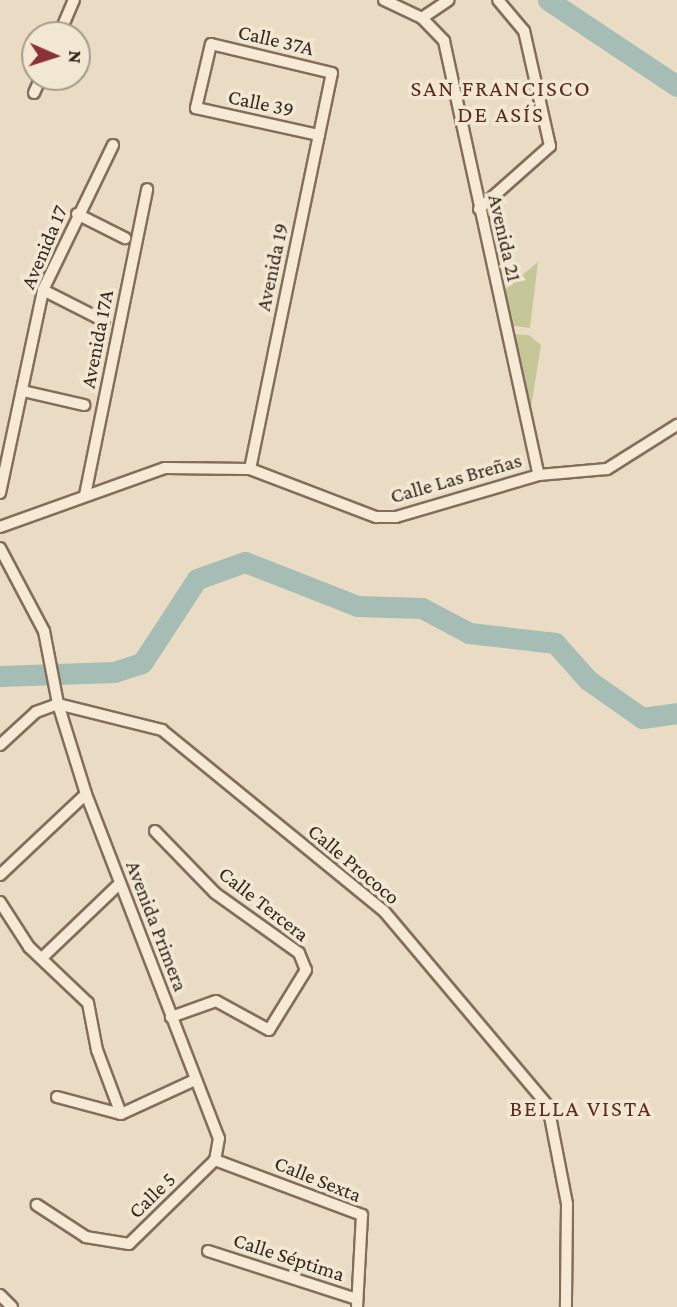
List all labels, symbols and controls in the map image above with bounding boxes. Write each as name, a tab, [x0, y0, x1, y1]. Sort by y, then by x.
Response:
street label: Calle 37A	[236, 19, 316, 61]
north arrow	[21, 21, 91, 91]
text: N	[65, 50, 86, 64]
district label: SAN FRANCISCO DE ASÍS	[412, 74, 590, 128]
street label: Calle 39	[226, 84, 296, 122]
street label: Avenida 21	[483, 192, 527, 284]
street label: Avenida 17	[15, 201, 73, 293]
street label: Avenida 19	[250, 221, 294, 313]
street label: Avenida 17A	[75, 288, 119, 390]
street label: Calle Las Breñas	[387, 447, 525, 509]
street label: Calle Prococo	[303, 818, 405, 910]
street label: Avenida Primera	[120, 857, 194, 995]
street label: Calle Tercera	[214, 861, 314, 947]
district label: BELLA VISTA	[511, 1094, 651, 1122]
street label: Calle Sexta	[271, 1150, 365, 1208]
street label: Calle 5	[123, 1166, 181, 1224]
street label: Calle Séptima	[230, 1227, 348, 1287]

